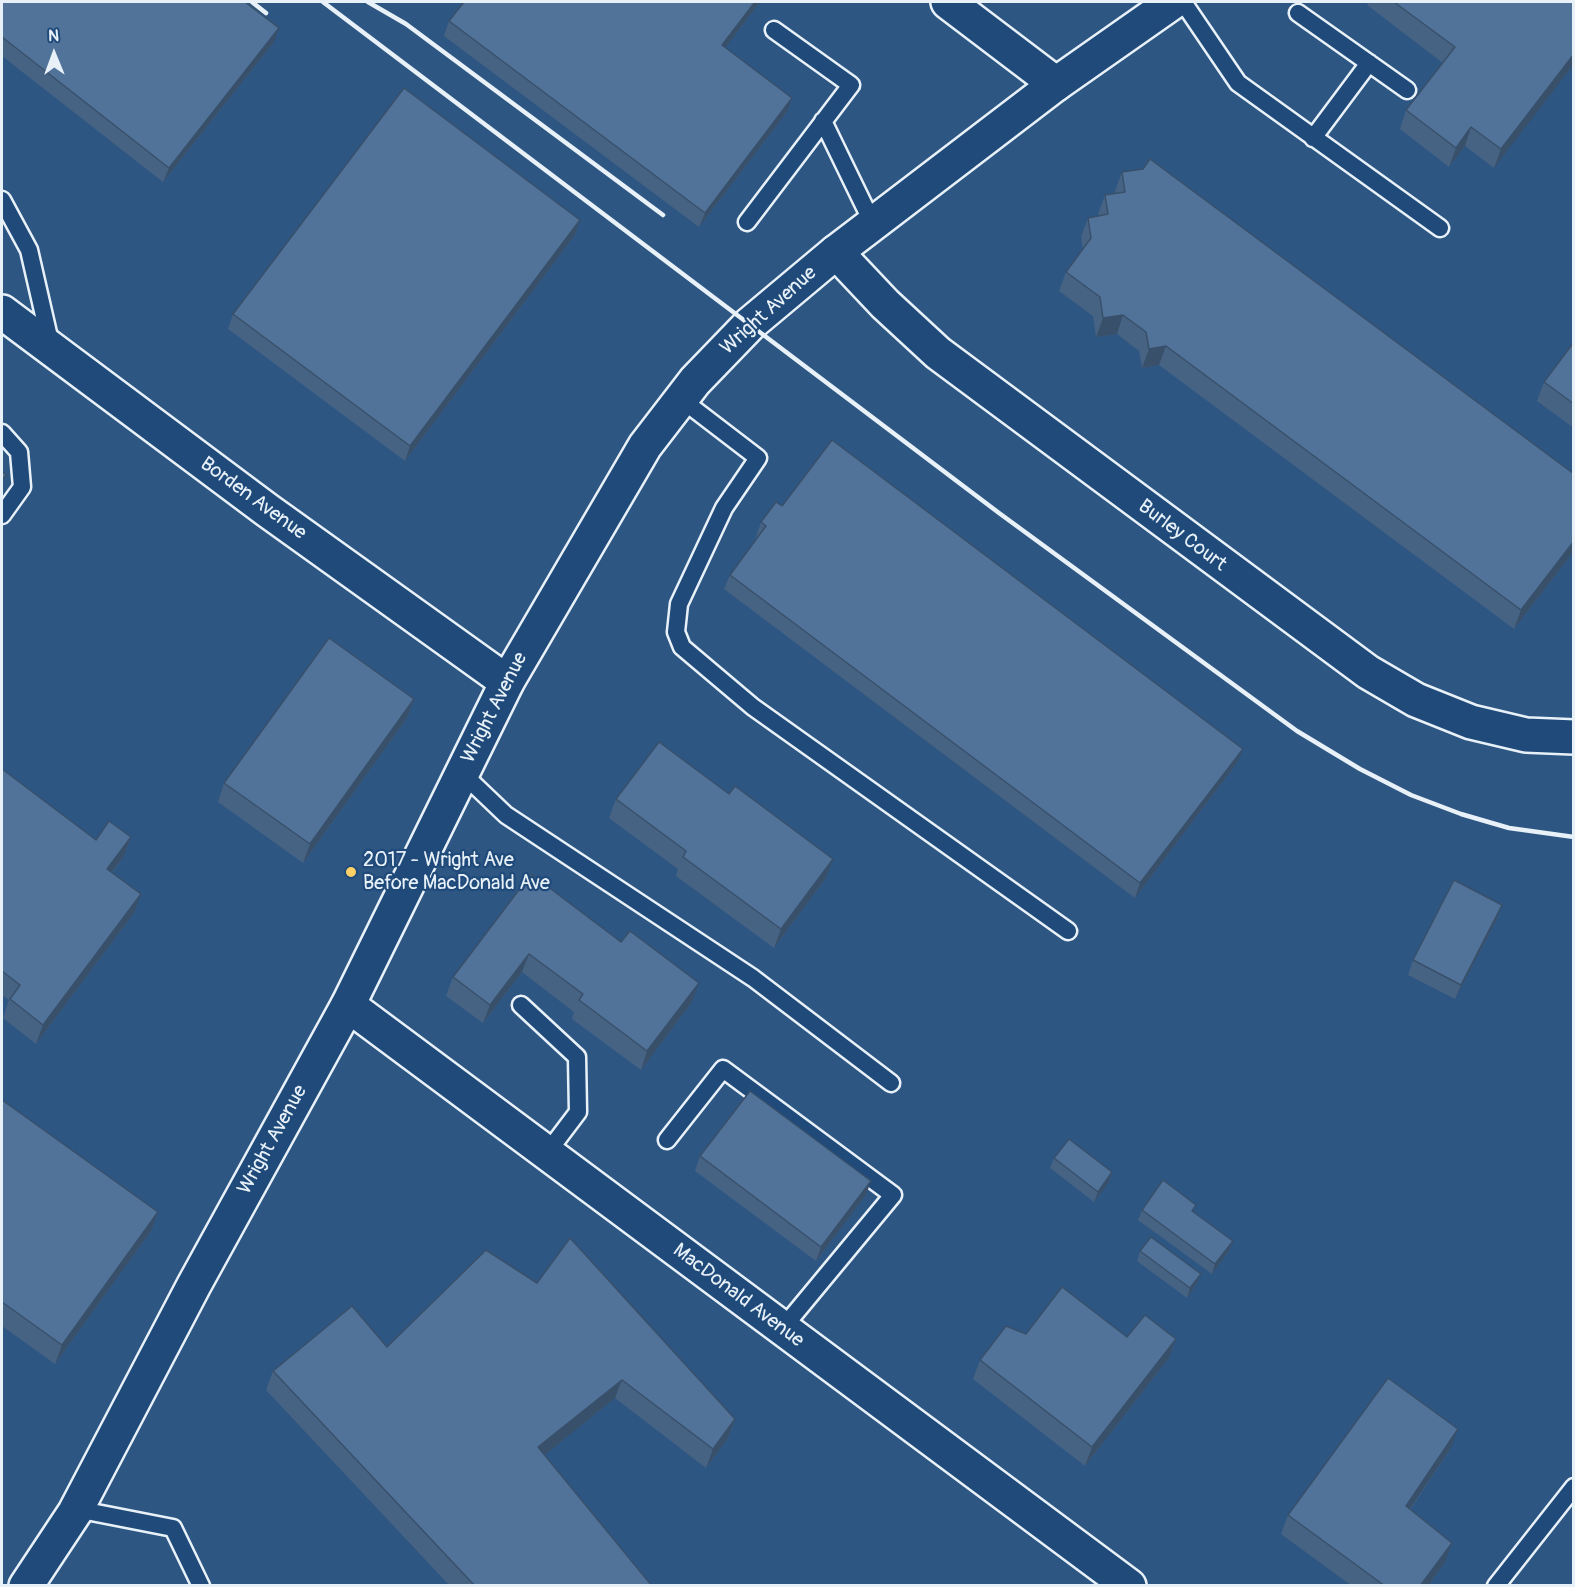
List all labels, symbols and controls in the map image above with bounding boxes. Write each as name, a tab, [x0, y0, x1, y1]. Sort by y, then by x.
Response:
north arrow	[24, 24, 84, 84]
text: N	[48, 26, 59, 46]
street label: Wright Avenue	[716, 261, 822, 361]
street label: Borden Avenue	[195, 452, 311, 546]
street label: Burley Court	[1133, 495, 1231, 577]
street label: Wright Avenue	[457, 649, 533, 767]
place label: 2017 - Wright Ave Before MacDonald Ave	[363, 849, 550, 896]
marker: 2017 - Wright Ave Before MacDonald Ave	[344, 865, 358, 879]
street label: Wright Avenue	[233, 1081, 313, 1199]
street label: MacDonald Avenue	[668, 1239, 808, 1353]

